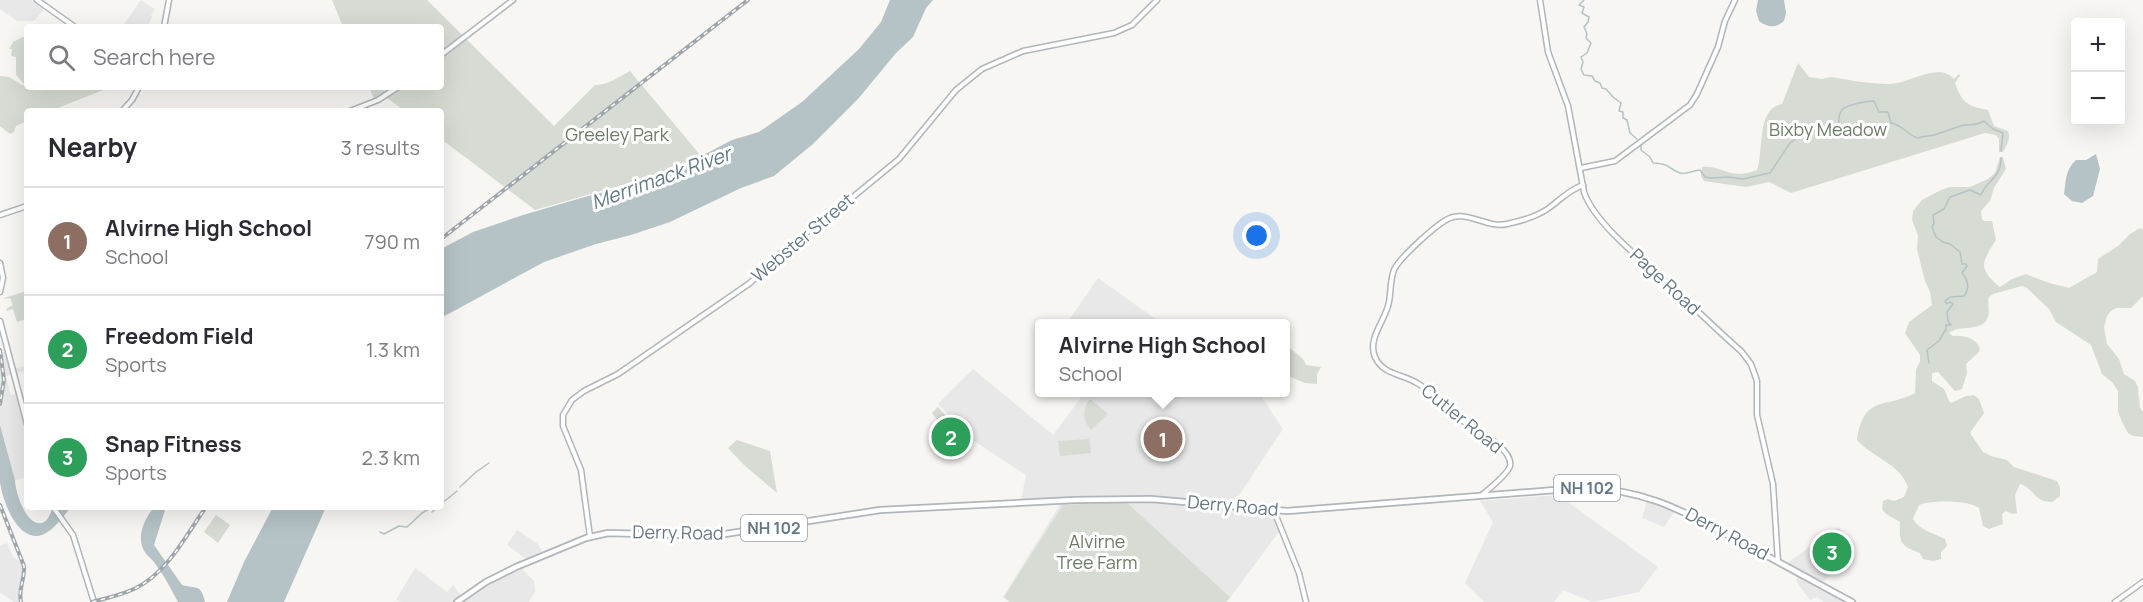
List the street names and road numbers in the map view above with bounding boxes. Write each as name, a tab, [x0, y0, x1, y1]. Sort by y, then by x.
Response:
street label: Webster Street	[746, 187, 859, 287]
street label: Page Road	[1625, 243, 1706, 320]
street label: Cutler Road	[1417, 378, 1508, 458]
road number: NH 102	[1554, 475, 1620, 501]
street label: Derry Road	[1187, 489, 1280, 521]
street label: Derry Road	[1682, 501, 1773, 565]
road number: NH 102	[741, 515, 807, 541]
street label: Derry Road	[632, 519, 724, 545]

